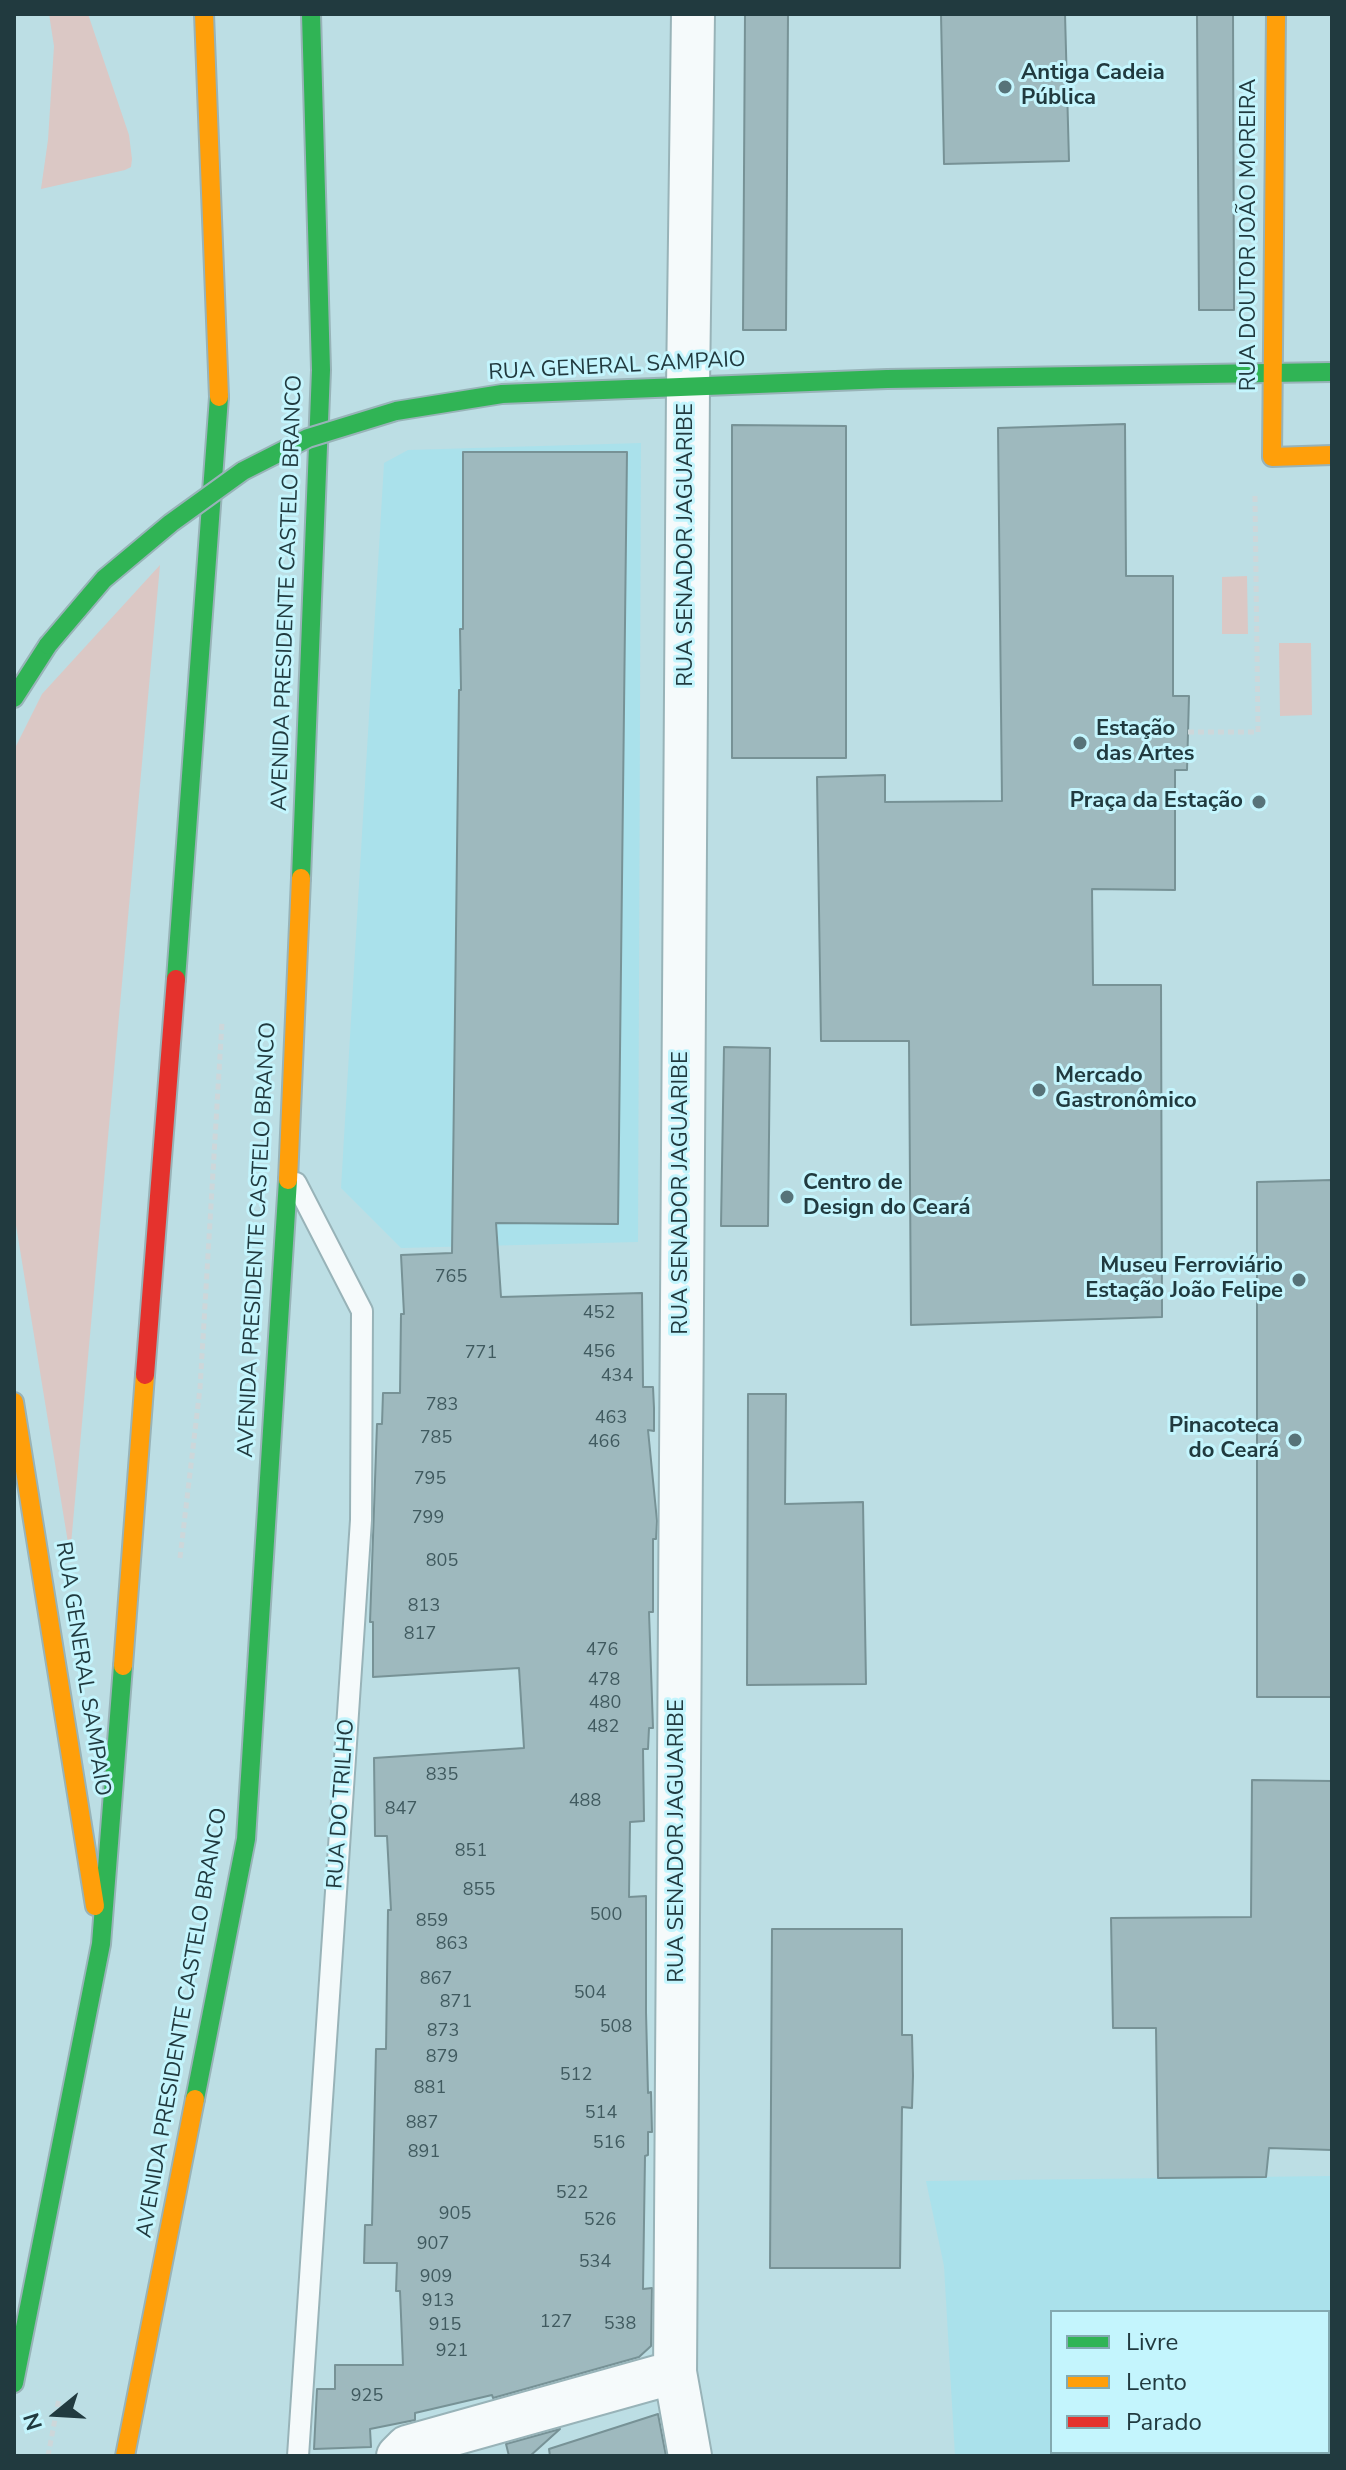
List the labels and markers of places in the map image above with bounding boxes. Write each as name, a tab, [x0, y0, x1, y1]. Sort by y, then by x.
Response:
place label: Antiga Cadeia Pública	[1021, 61, 1165, 112]
marker: Antiga Cadeia Pública	[996, 78, 1014, 96]
place label: Estação das Artes	[1096, 717, 1195, 768]
marker: Estação das Artes	[1071, 734, 1089, 752]
place label: Praça da Estação	[1070, 789, 1243, 815]
marker: Praça da Estação	[1250, 793, 1268, 811]
place label: Mercado Gastronômico	[1055, 1064, 1197, 1116]
marker: Mercado Gastronômico	[1030, 1081, 1048, 1099]
place label: Centro de Design do Ceará	[803, 1171, 971, 1222]
marker: Centro de Design do Ceará	[778, 1188, 796, 1206]
place label: Museu Ferroviário Estação João Felipe	[1085, 1254, 1283, 1306]
marker: Museu Ferroviário Estação João Felipe	[1290, 1271, 1308, 1289]
place label: Pinacoteca do Ceará	[1169, 1414, 1279, 1466]
marker: Pinacoteca do Ceará	[1286, 1431, 1304, 1449]

